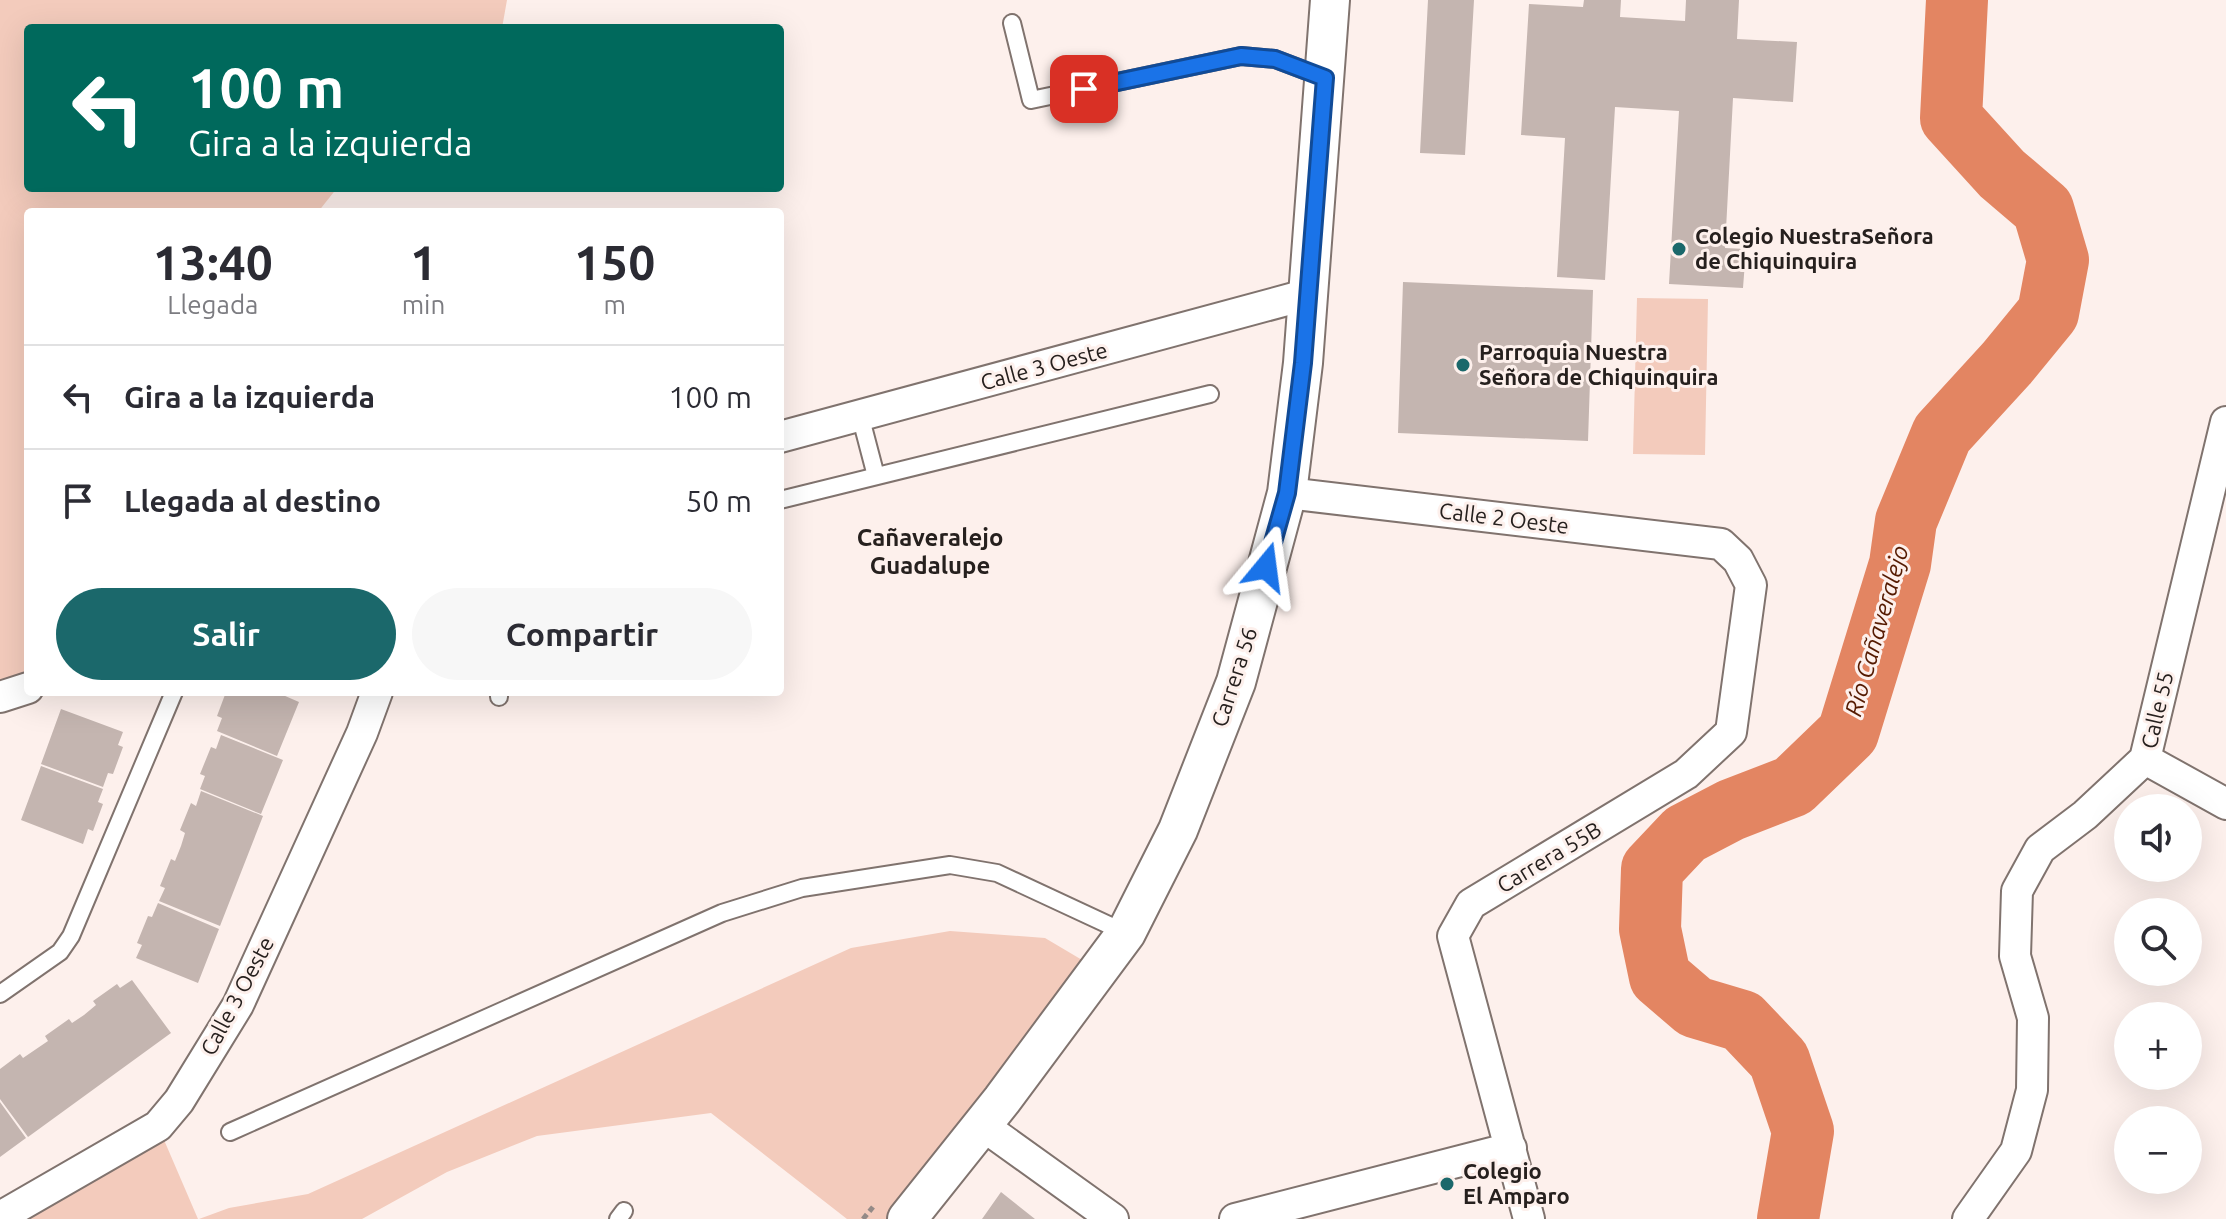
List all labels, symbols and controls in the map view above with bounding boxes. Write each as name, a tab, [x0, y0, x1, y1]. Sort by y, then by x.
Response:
pin	[1050, 55, 1118, 123]
icon: left	[56, 56, 160, 160]
text: 100 m	[188, 56, 344, 119]
icon: arrive	[1062, 67, 1106, 111]
text: Gira a la izquierda	[188, 122, 472, 163]
place label: Colegio NuestraSeñora de Chiquinquira	[1695, 223, 1934, 273]
text: 13:40	[153, 235, 273, 289]
text: 1	[410, 235, 437, 289]
text: 150	[574, 235, 655, 289]
marker: Colegio NuestraSeñora de Chiquinquira	[1670, 240, 1688, 258]
text: Llegada	[167, 290, 258, 319]
text: min	[402, 290, 445, 319]
text: m	[603, 290, 626, 319]
street label: Calle 3 Oeste	[978, 337, 1110, 394]
place label: Parroquia Nuestra Señora de Chiquinquira	[1479, 339, 1718, 389]
marker: Parroquia Nuestra Señora de Chiquinquira	[1454, 356, 1472, 374]
icon: left	[56, 375, 100, 419]
text: Gira a la izquierda	[124, 380, 375, 414]
text: 100 m	[668, 380, 752, 414]
icon: arrive	[56, 479, 100, 523]
text: Llegada al destino	[124, 484, 381, 518]
text: 50 m	[685, 484, 752, 518]
street label: Calle 2 Oeste	[1438, 497, 1570, 538]
district label: Cañaveralejo Guadalupe	[857, 524, 1003, 579]
position arrow	[1224, 525, 1308, 609]
water label: Río Cañaveralejo	[1839, 543, 1914, 719]
button: Salir	[56, 588, 396, 680]
button: Compartir	[412, 588, 752, 680]
street label: Carrera 56	[1206, 624, 1261, 730]
street label: Calle 55	[2136, 669, 2178, 751]
map controls	[2114, 794, 2202, 1194]
button: sound	[2114, 794, 2202, 882]
street label: Carrera 55B	[1492, 816, 1605, 897]
button: search	[2114, 898, 2202, 986]
street label: Calle 3 Oeste	[195, 932, 278, 1059]
button: +	[2114, 1002, 2202, 1090]
button: −	[2114, 1106, 2202, 1194]
place label: Colegio El Amparo	[1463, 1158, 1570, 1208]
marker: Colegio El Amparo	[1438, 1175, 1456, 1193]

